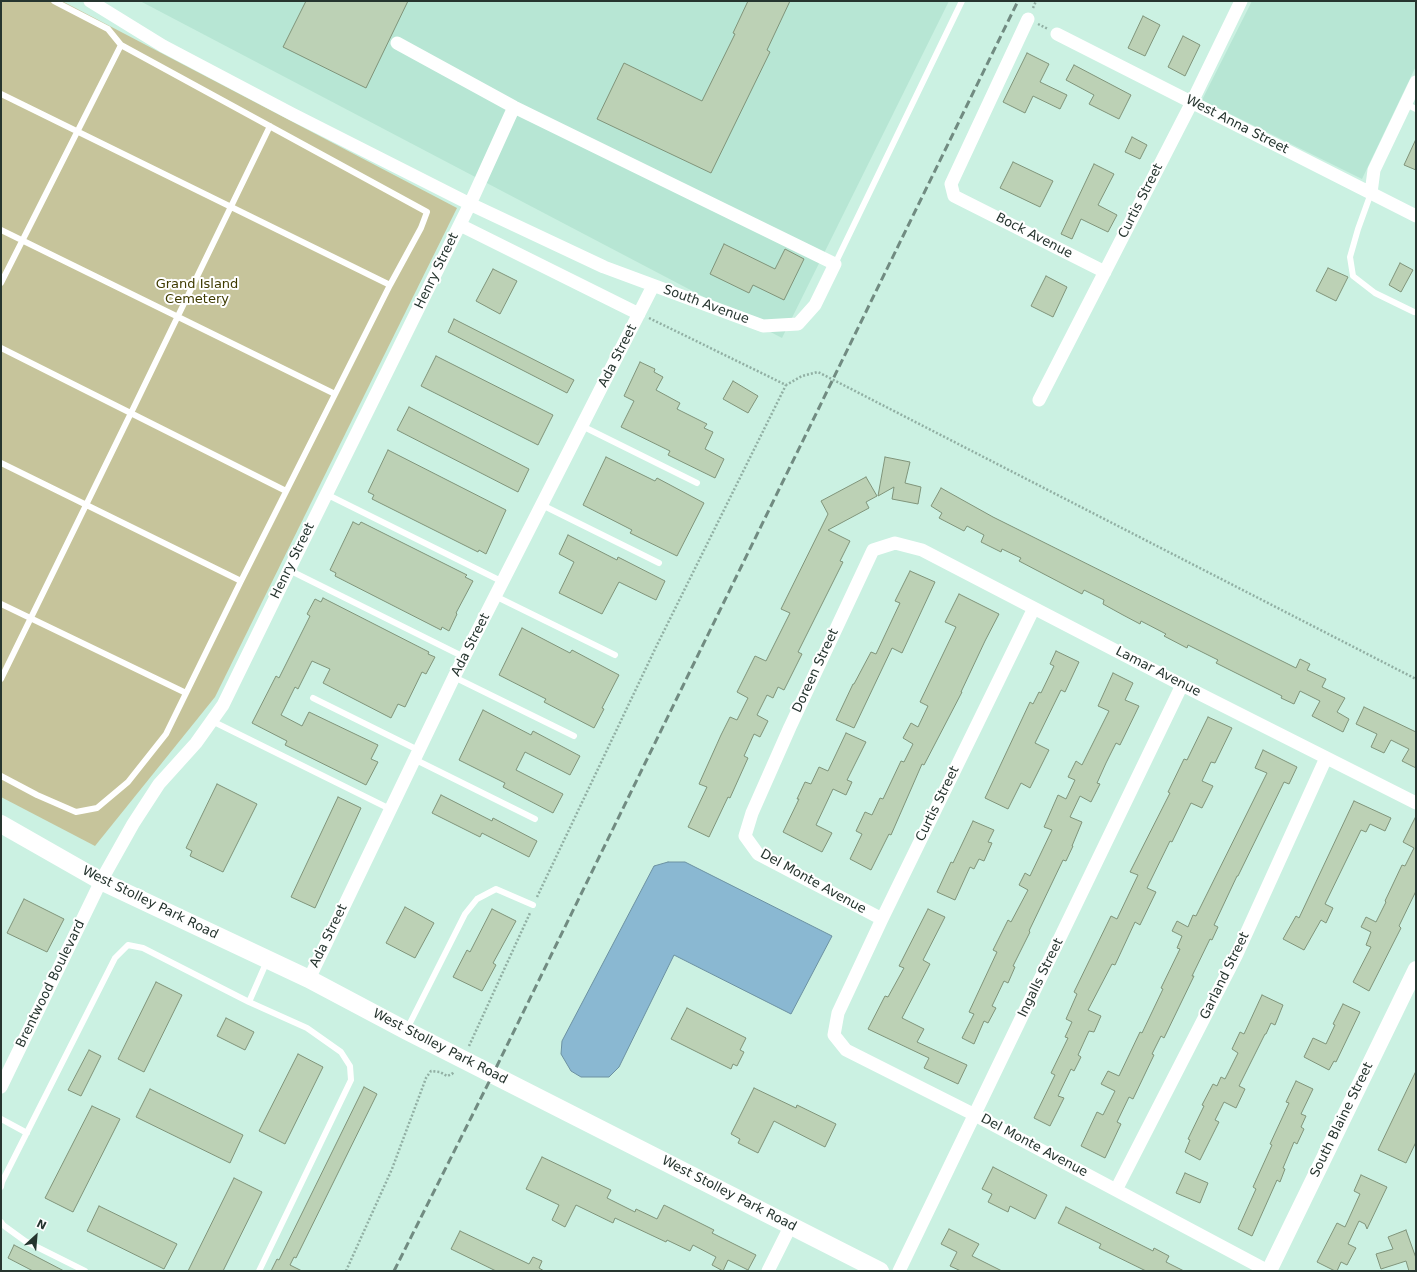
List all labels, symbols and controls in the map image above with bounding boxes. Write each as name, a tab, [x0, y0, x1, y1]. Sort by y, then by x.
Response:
street label: West Anna Street	[1183, 92, 1291, 158]
street label: Curtis Street	[1115, 161, 1167, 241]
street label: Bock Avenue	[993, 210, 1075, 262]
street label: Henry Street	[412, 230, 462, 312]
park label: Grand Island Cemetery	[156, 277, 238, 308]
street label: South Avenue	[661, 282, 751, 328]
street label: Ada Street	[595, 322, 641, 390]
street label: Henry Street	[268, 520, 318, 602]
street label: Ada Street	[448, 611, 494, 679]
street label: Doreen Street	[790, 627, 842, 715]
street label: Lamar Avenue	[1113, 644, 1203, 700]
street label: Curtis Street	[913, 764, 963, 844]
street label: Del Monte Avenue	[757, 846, 869, 918]
street label: West Stolley Park Road	[79, 863, 221, 943]
street label: Ada Street	[307, 902, 351, 970]
street label: Brentwood Boulevard	[13, 918, 89, 1050]
street label: Garland Street	[1197, 930, 1253, 1022]
street label: Ingalls Street	[1015, 936, 1067, 1020]
street label: West Stolley Park Road	[370, 1006, 510, 1088]
street label: South Blaine Street	[1307, 1060, 1377, 1180]
street label: Del Monte Avenue	[978, 1111, 1090, 1181]
street label: West Stolley Park Road	[659, 1153, 799, 1235]
north arrow	[16, 1216, 56, 1256]
text: N	[34, 1217, 48, 1233]

